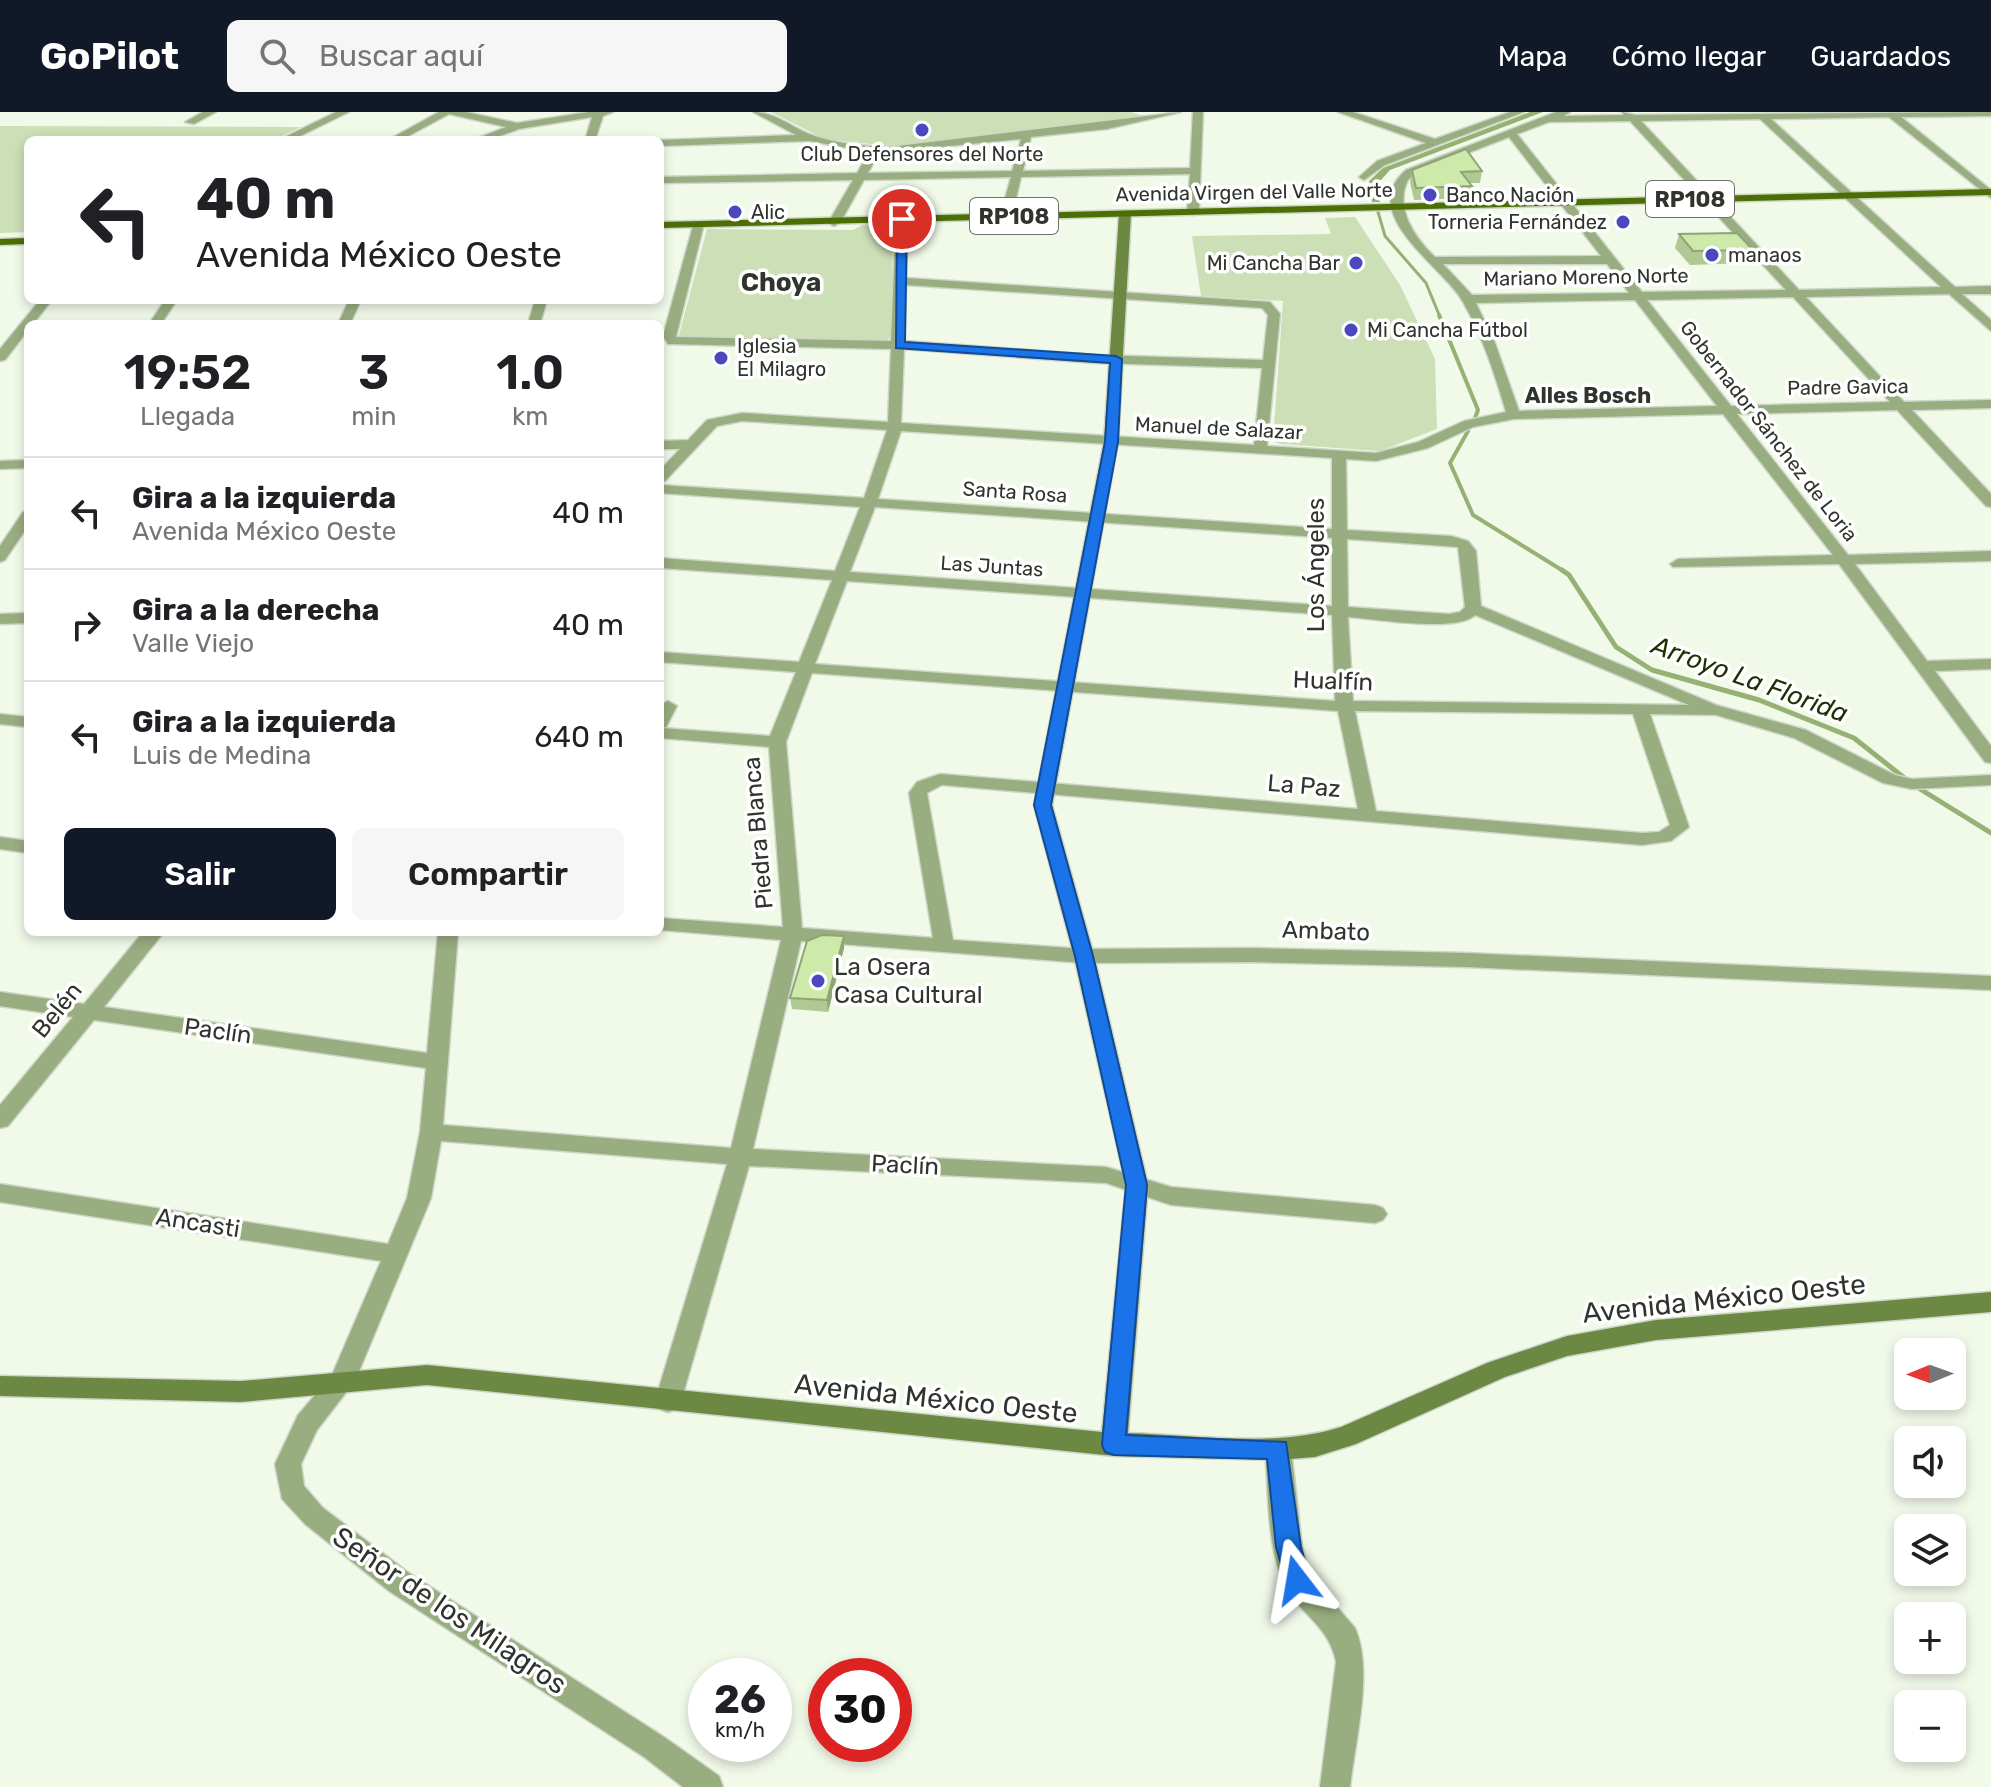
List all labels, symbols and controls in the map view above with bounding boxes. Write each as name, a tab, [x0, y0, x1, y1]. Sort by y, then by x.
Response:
search box	[227, 20, 787, 92]
text: GoPilot	[40, 33, 179, 79]
icon: search	[255, 34, 299, 78]
text: Buscar aquí	[319, 38, 483, 74]
text: Mapa	[1498, 40, 1567, 73]
text: Cómo llegar	[1611, 40, 1766, 73]
text: Guardados	[1810, 40, 1951, 73]
marker: Club Defensores del Norte	[913, 121, 931, 139]
place label: Club Defensores del Norte	[801, 142, 1043, 166]
text: 40 m	[196, 166, 336, 232]
icon: left	[64, 168, 168, 272]
street label: Avenida Virgen del Valle Norte	[1115, 178, 1393, 206]
road number: RP108	[1646, 181, 1734, 217]
place label: Banco Nación	[1446, 183, 1574, 207]
pin	[868, 185, 936, 253]
marker: Banco Nación	[1421, 186, 1439, 204]
icon: arrive	[880, 197, 924, 241]
road number: RP108	[970, 198, 1058, 234]
place label: Alic	[751, 200, 785, 224]
marker: Alic	[726, 203, 744, 221]
place label: Torneria Fernández	[1428, 210, 1607, 234]
marker: Torneria Fernández	[1614, 213, 1632, 231]
text: Avenida México Oeste	[196, 233, 562, 276]
place label: manaos	[1728, 243, 1802, 267]
marker: manaos	[1703, 246, 1721, 264]
place label: Mi Cancha Bar	[1207, 251, 1340, 275]
marker: Mi Cancha Bar	[1347, 254, 1365, 272]
street label: Mariano Moreno Norte	[1483, 263, 1689, 291]
district label: Choya	[741, 267, 821, 298]
street label: Gobernador Sánchez de Loria	[1675, 316, 1863, 546]
place label: Mi Cancha Fútbol	[1367, 318, 1528, 342]
marker: Mi Cancha Fútbol	[1342, 321, 1360, 339]
place label: Iglesia El Milagro	[737, 334, 826, 381]
text: 19:52	[124, 344, 251, 401]
text: 3	[358, 344, 389, 401]
text: 1.0	[496, 344, 564, 401]
marker: Iglesia El Milagro	[712, 349, 730, 367]
street label: Padre Gavica	[1787, 374, 1909, 400]
district label: Alles Bosch	[1525, 382, 1651, 409]
text: Llegada	[140, 401, 235, 432]
text: min	[351, 401, 396, 432]
text: km	[512, 401, 548, 432]
street label: Manuel de Salazar	[1134, 412, 1304, 444]
street label: Santa Rosa	[962, 476, 1068, 508]
text: Gira a la izquierda	[132, 480, 396, 516]
icon: left	[64, 491, 108, 535]
text: 40 m	[552, 495, 624, 531]
street label: Los Ángeles	[1302, 498, 1330, 632]
text: Avenida México Oeste	[132, 516, 396, 547]
street label: Las Juntas	[940, 550, 1044, 582]
text: Gira a la derecha	[132, 592, 379, 628]
icon: right	[64, 603, 108, 647]
text: 40 m	[552, 607, 624, 643]
text: Valle Viejo	[132, 628, 254, 659]
water label: Arroyo La Florida	[1646, 629, 1852, 729]
street label: Hualfín	[1292, 666, 1374, 696]
text: Gira a la izquierda	[132, 704, 396, 740]
icon: left	[64, 715, 108, 759]
text: 640 m	[534, 719, 624, 755]
text: Luis de Medina	[132, 740, 311, 771]
street label: Piedra Blanca	[737, 756, 779, 910]
street label: La Paz	[1266, 769, 1342, 803]
button: Salir	[64, 828, 336, 920]
button: Compartir	[352, 828, 624, 920]
street label: Ambato	[1282, 915, 1370, 947]
place label: La Osera Casa Cultural	[834, 953, 983, 1009]
marker: La Osera Casa Cultural	[809, 972, 827, 990]
street label: Belén	[26, 977, 88, 1043]
street label: Paclín	[182, 1012, 254, 1050]
street label: Paclín	[870, 1149, 940, 1181]
street label: Ancasti	[154, 1203, 242, 1243]
street label: Avenida México Oeste	[1581, 1267, 1867, 1330]
north arrow	[1894, 1338, 1966, 1410]
map controls	[1894, 1338, 1966, 1762]
street label: Avenida México Oeste	[793, 1367, 1079, 1430]
button: sound	[1894, 1426, 1966, 1498]
button: layers	[1894, 1514, 1966, 1586]
street label: Señor de los Milagros	[327, 1520, 573, 1701]
position arrow	[1255, 1538, 1339, 1622]
button: +	[1894, 1602, 1966, 1674]
speed limit sign: 30	[808, 1658, 912, 1762]
text: 26	[714, 1676, 766, 1723]
button: −	[1894, 1690, 1966, 1762]
text: km/h	[715, 1718, 765, 1742]

